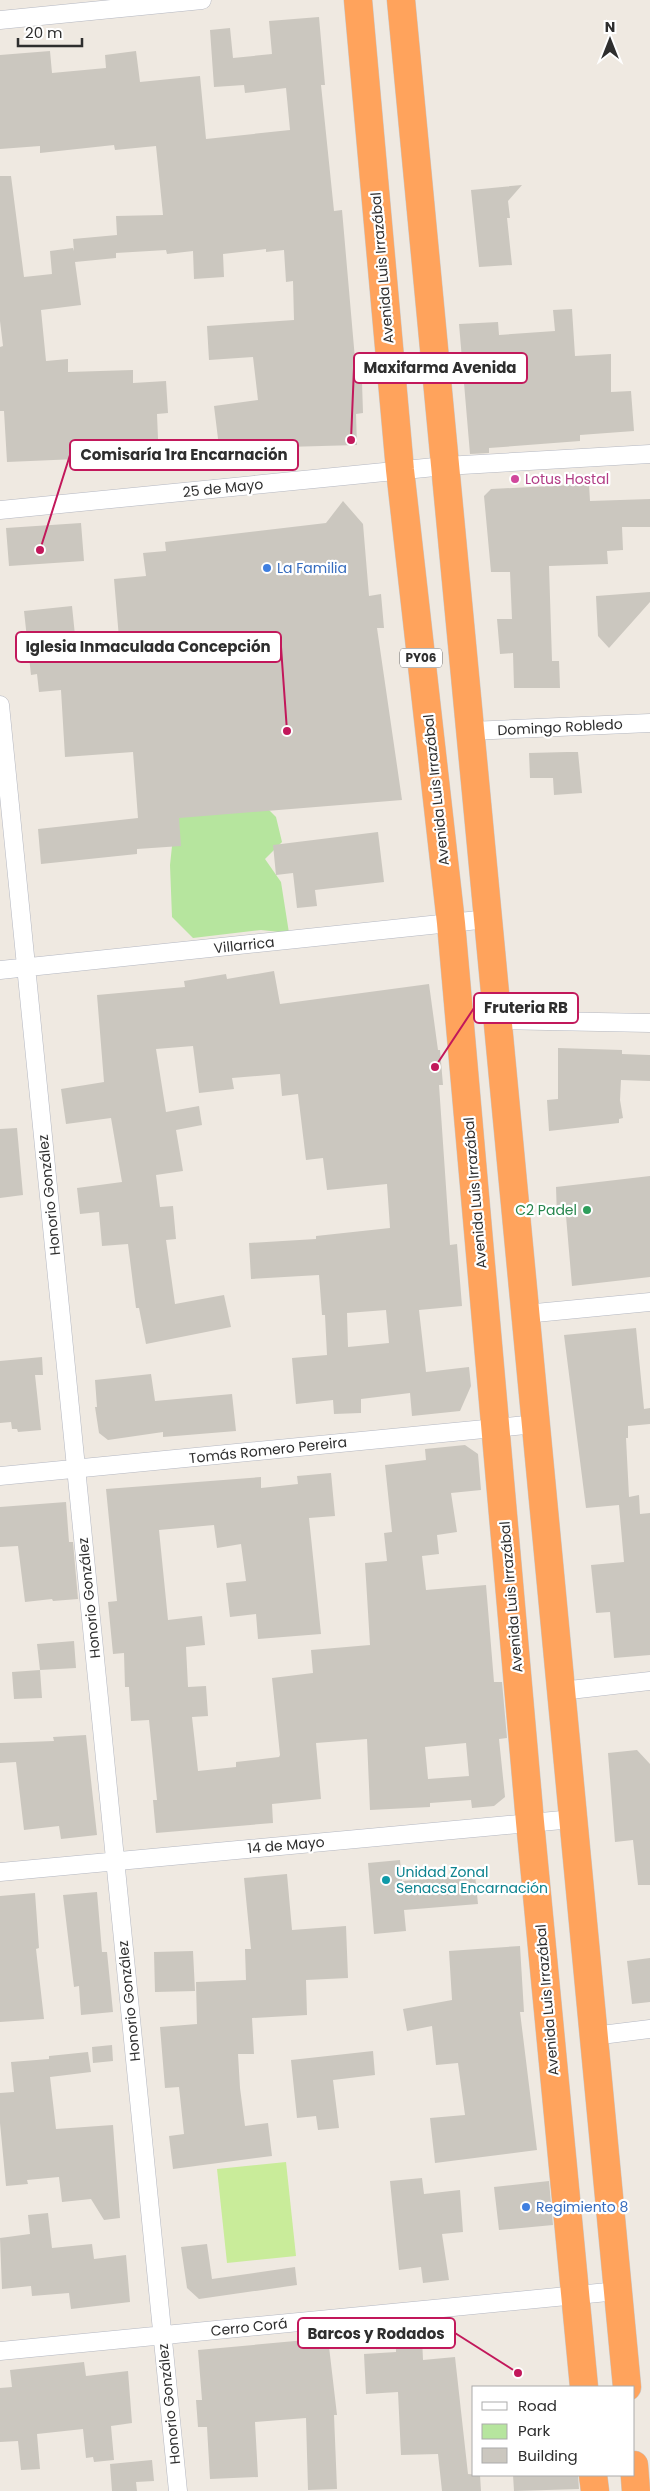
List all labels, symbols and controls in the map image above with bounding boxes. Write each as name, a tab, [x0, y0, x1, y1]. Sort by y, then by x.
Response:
scale bar	[18, 15, 81, 47]
north arrow	[585, 15, 635, 65]
text: N	[605, 17, 615, 37]
text: 20 m	[25, 22, 63, 43]
street label: Avenida Luis Irrazábal	[365, 191, 399, 345]
callout: Maxifarma Avenida	[354, 353, 527, 383]
text: Maxifarma Avenida	[363, 357, 517, 378]
callout: Comisaría 1ra Encarnación	[70, 440, 298, 470]
text: Comisaría 1ra Encarnación	[80, 444, 288, 465]
place label: Lotus Hostal	[525, 469, 609, 489]
marker: Lotus Hostal	[509, 473, 521, 485]
street label: 25 de Mayo	[182, 474, 264, 502]
place label: La Familia	[277, 558, 347, 578]
marker: La Familia	[261, 562, 273, 574]
callout: Iglesia Inmaculada Concepción	[16, 632, 281, 662]
text: Iglesia Inmaculada Concepción	[25, 636, 271, 657]
road number: PY06	[400, 648, 442, 668]
street label: Avenida Luis Irrazábal	[418, 713, 454, 867]
street label: Domingo Robledo	[497, 714, 623, 740]
street label: Villarrica	[213, 932, 275, 958]
callout: Fruteria RB	[474, 993, 578, 1023]
text: Fruteria RB	[484, 997, 568, 1018]
street label: Avenida Luis Irrazábal	[458, 1116, 492, 1270]
street label: Honorio González	[33, 1134, 65, 1256]
place label: C2 Padel	[515, 1200, 577, 1220]
marker: C2 Padel	[581, 1204, 593, 1216]
street label: Tomás Romero Pereira	[188, 1432, 348, 1468]
street label: Avenida Luis Irrazábal	[494, 1520, 528, 1674]
street label: Honorio González	[73, 1537, 105, 1659]
street label: 14 de Mayo	[247, 1832, 325, 1858]
place label: Unidad Zonal Senacsa Encarnación	[396, 1862, 548, 1898]
marker: Unidad Zonal Senacsa Encarnación	[380, 1874, 392, 1886]
street label: Avenida Luis Irrazábal	[530, 1923, 564, 2077]
street label: Honorio González	[113, 1940, 145, 2062]
place label: Regimiento 8	[536, 2197, 628, 2217]
marker: Regimiento 8	[520, 2201, 532, 2213]
street label: Cerro Corá	[210, 2313, 288, 2341]
callout: Barcos y Rodados	[298, 2318, 455, 2348]
text: Barcos y Rodados	[307, 2323, 445, 2344]
street label: Honorio González	[153, 2343, 185, 2465]
legend	[472, 2386, 635, 2476]
text: Road	[518, 2395, 557, 2416]
text: Park	[518, 2420, 550, 2441]
text: Building	[518, 2445, 578, 2466]

